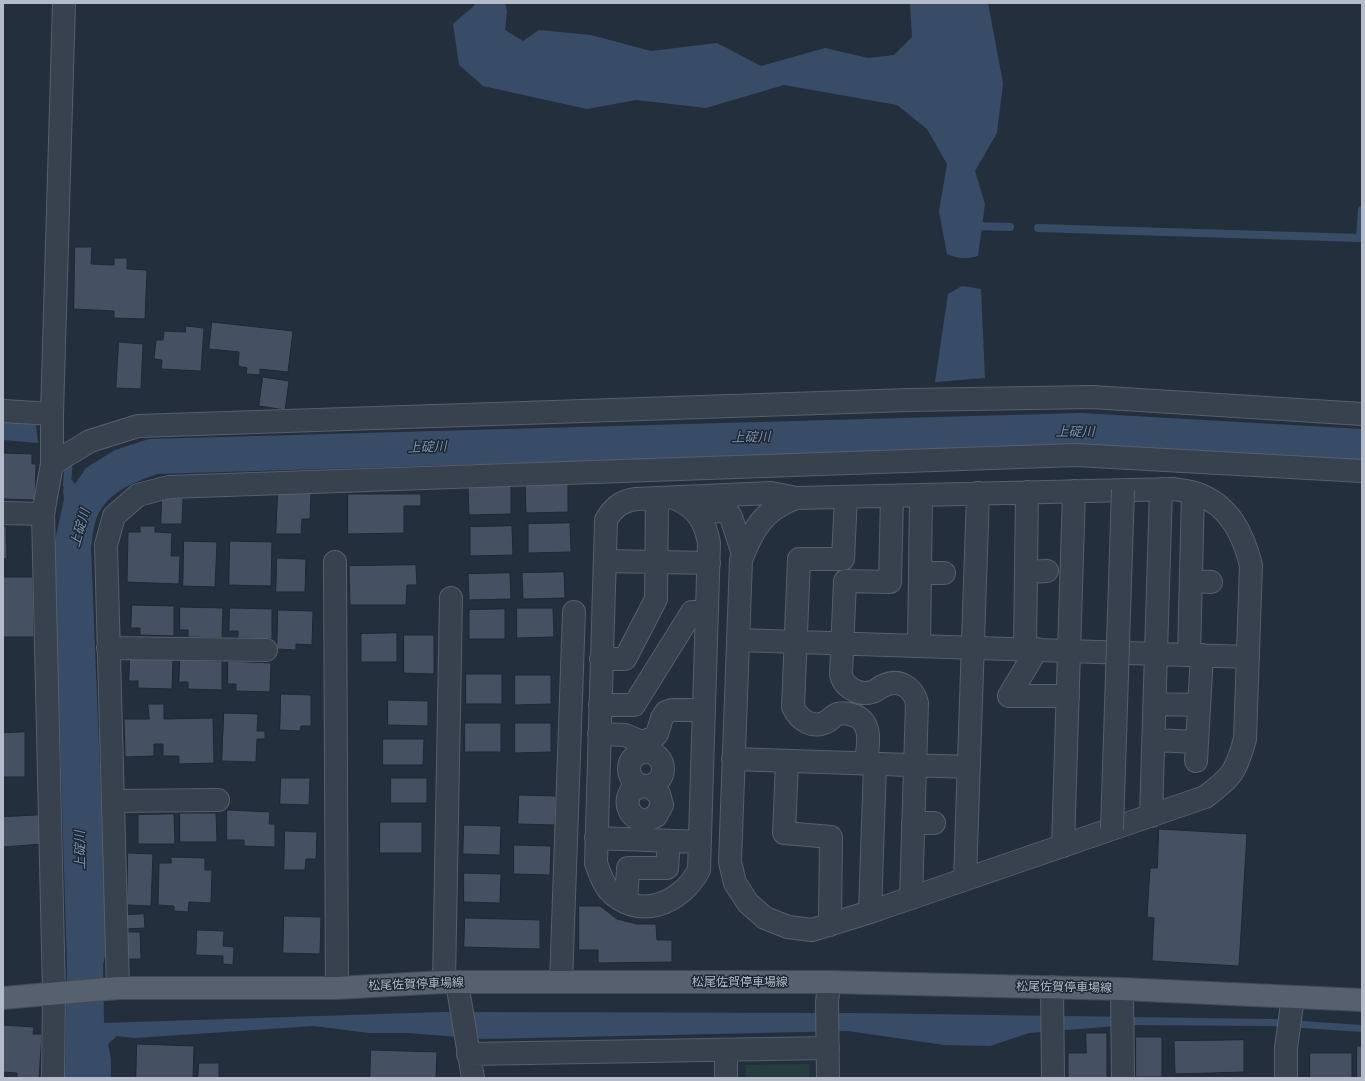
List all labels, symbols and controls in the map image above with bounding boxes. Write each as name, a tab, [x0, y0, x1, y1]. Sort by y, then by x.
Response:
water label: 上碇川	[1056, 424, 1094, 440]
water label: 上碇川	[731, 429, 771, 445]
water label: 上碇川	[407, 439, 447, 455]
water label: 上碇川	[67, 507, 93, 549]
water label: 上碇川	[72, 830, 88, 870]
street label: 松尾佐賀停車場線	[368, 975, 464, 993]
street label: 松尾佐賀停車場線	[692, 975, 788, 989]
street label: 松尾佐賀停車場線	[1016, 979, 1112, 995]

